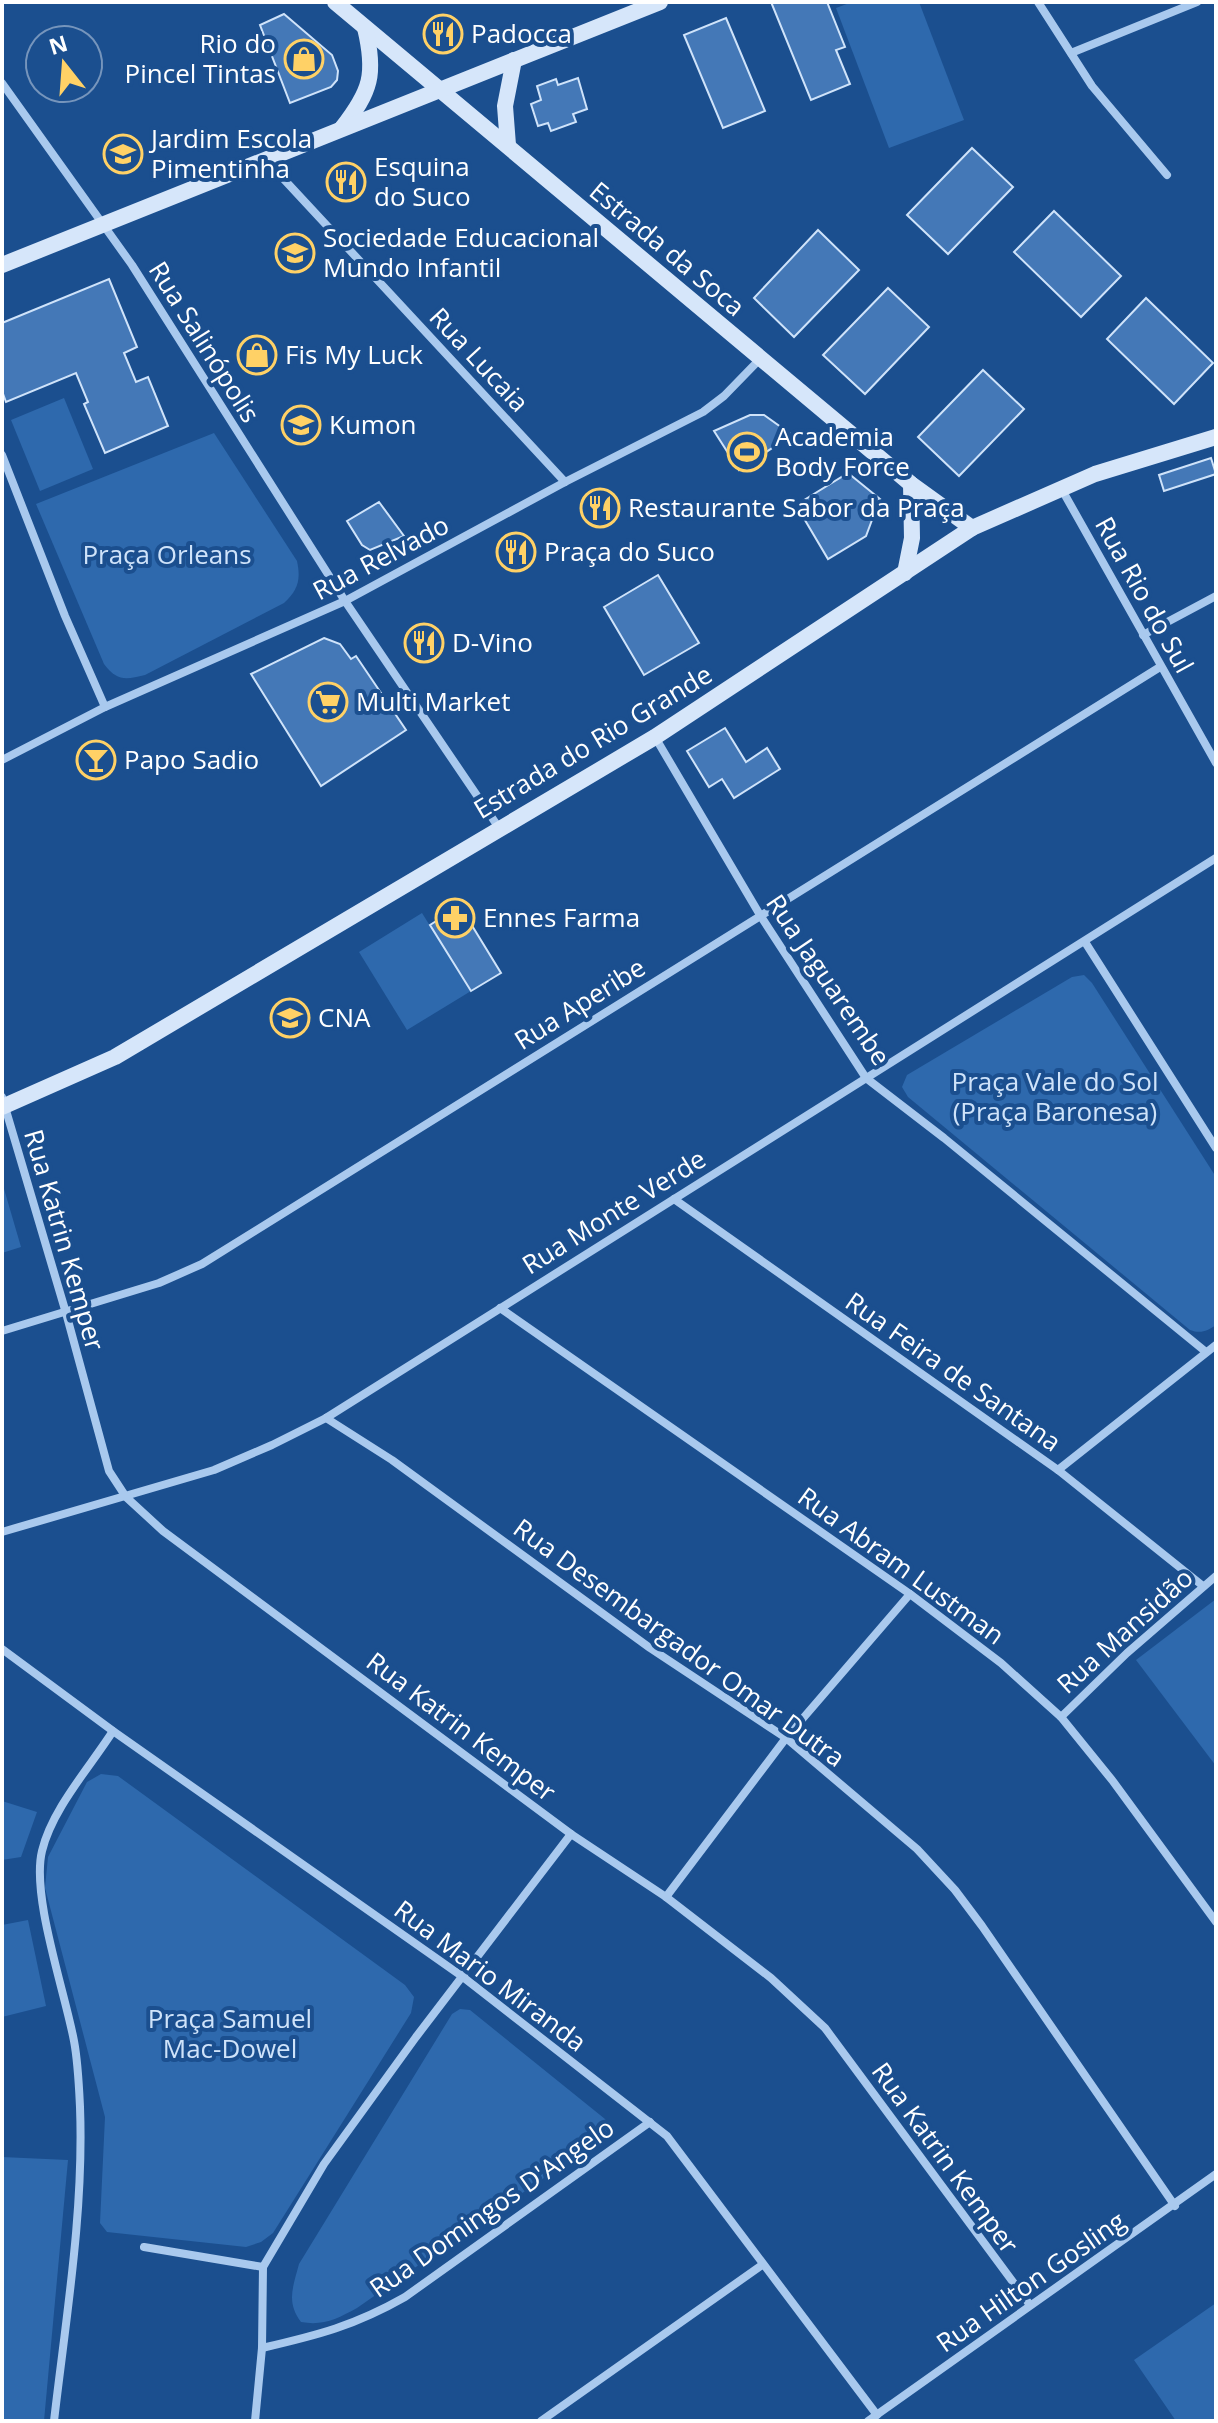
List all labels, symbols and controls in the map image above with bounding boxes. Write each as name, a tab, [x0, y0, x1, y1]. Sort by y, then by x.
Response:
restaurant icon: Padocca	[422, 13, 464, 55]
place label: Padocca	[471, 15, 572, 51]
north arrow	[24, 24, 104, 104]
place label: Rio do Pincel Tintas	[125, 25, 276, 91]
text: N	[45, 27, 71, 61]
shop icon: Rio do Pincel Tintas	[283, 38, 325, 80]
place label: Jardim Escola Pimentinha	[148, 120, 312, 186]
school or university icon: Jardim Escola Pimentinha	[102, 133, 144, 175]
place label: Esquina do Suco	[374, 148, 471, 214]
restaurant icon: Esquina do Suco	[325, 161, 367, 203]
street label: Estrada da Soca	[582, 173, 753, 324]
place label: Sociedade Educacional Mundo Infantil	[323, 219, 599, 285]
school or university icon: Sociedade Educacional Mundo Infantil	[274, 232, 316, 274]
street label: Rua Salinópolis	[141, 254, 269, 429]
street label: Rua Lucaia	[422, 299, 537, 419]
shop icon: Fis My Luck	[236, 334, 278, 376]
place label: Fis My Luck	[285, 336, 423, 372]
school or university icon: Kumon	[280, 404, 322, 446]
place label: Kumon	[329, 406, 417, 442]
place label: Academia Body Force	[775, 418, 910, 484]
sports icon: Academia Body Force	[726, 431, 768, 473]
restaurant icon: Restaurante Sabor da Praça	[579, 487, 621, 529]
place label: Restaurante Sabor da Praça	[628, 489, 965, 525]
street label: Rua Relvado	[306, 506, 455, 608]
street label: Rua Rio do Sul	[1087, 510, 1203, 679]
restaurant icon: Praça do Suco	[495, 531, 537, 573]
place label: Praça do Suco	[544, 533, 715, 569]
park label: Praça Orleans	[82, 536, 252, 572]
restaurant icon: D-Vino	[403, 622, 445, 664]
place label: D-Vino	[452, 624, 533, 660]
street label: Estrada do Rio Grande	[467, 656, 718, 827]
supermarket icon: Multi Market	[307, 681, 349, 723]
place label: Multi Market	[356, 683, 510, 719]
bar icon: Papo Sadio	[75, 739, 117, 781]
place label: Papo Sadio	[124, 741, 259, 777]
street label: Rua Jaguarembe	[758, 887, 899, 1072]
pharmacy icon: Ennes Farma	[434, 897, 476, 939]
place label: Ennes Farma	[483, 899, 640, 935]
street label: Rua Aperibe	[507, 949, 652, 1058]
school or university icon: CNA	[269, 997, 311, 1039]
place label: CNA	[318, 999, 371, 1035]
park label: Praça Vale do Sol (Praça Baronesa)	[952, 1063, 1159, 1129]
street label: Rua Katrin Kemper	[16, 1125, 114, 1355]
street label: Rua Monte Verde	[515, 1140, 712, 1282]
street label: Rua Feira de Santana	[839, 1283, 1069, 1459]
street label: Rua Abram Lustman	[791, 1478, 1012, 1652]
street label: Rua Desembargador Omar Dutra	[507, 1510, 853, 1775]
street label: Rua Mansidão	[1048, 1559, 1200, 1701]
street label: Rua Katrin Kemper	[360, 1643, 564, 1810]
street label: Rua Mario Miranda	[387, 1891, 594, 2059]
park label: Praça Samuel Mac-Dowel	[148, 2000, 312, 2066]
street label: Rua Katrin Kemper	[864, 2054, 1028, 2261]
street label: Rua Domingos D'Angelo	[362, 2109, 621, 2305]
street label: Rua Hilton Gosling	[929, 2202, 1132, 2360]

